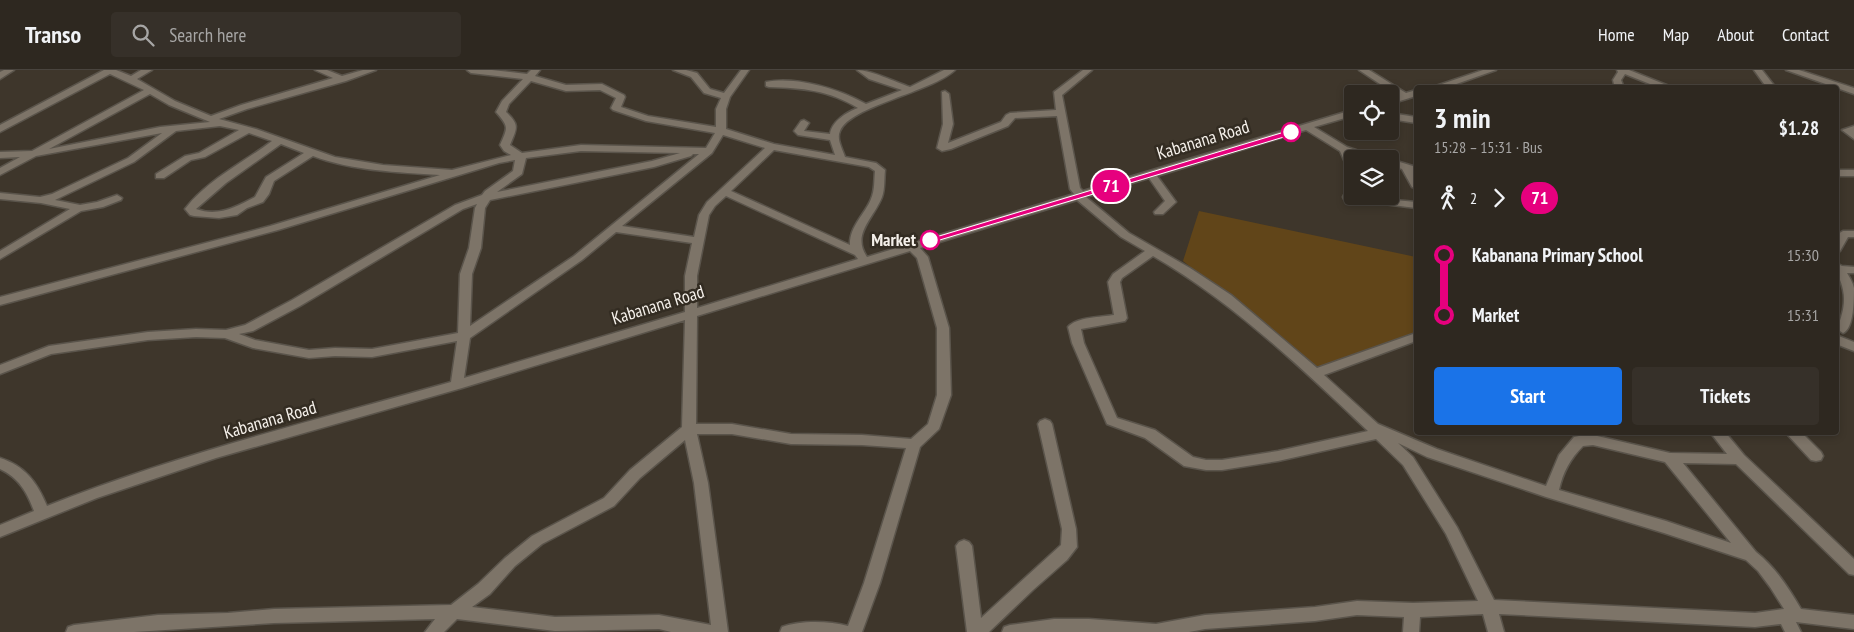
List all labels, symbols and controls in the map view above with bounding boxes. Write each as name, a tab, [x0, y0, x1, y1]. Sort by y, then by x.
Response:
search box	[111, 12, 461, 57]
text: Transo	[25, 19, 81, 50]
icon: search	[129, 21, 157, 49]
text: Search here	[169, 23, 246, 47]
text: Home	[1598, 23, 1635, 46]
text: Map	[1663, 23, 1689, 46]
text: About	[1717, 23, 1754, 46]
text: Contact	[1782, 23, 1829, 46]
map controls	[1344, 85, 1399, 205]
button: locate	[1344, 85, 1399, 140]
text: 3 min	[1434, 99, 1491, 136]
street label: Kabanana Road	[1154, 115, 1252, 164]
text: $1.28	[1779, 116, 1819, 140]
unlabelled marker	[1281, 122, 1301, 142]
text: 15:28 – 15:31 · Bus	[1434, 137, 1542, 157]
button: layers	[1344, 150, 1399, 205]
line badge: 71	[1088, 170, 1134, 202]
text: 71	[1102, 174, 1120, 197]
icon: walk	[1434, 184, 1462, 212]
icon: forward	[1485, 184, 1513, 212]
text: 71	[1531, 186, 1548, 209]
text: 2	[1470, 188, 1477, 208]
place label: Market	[871, 228, 917, 251]
marker: Market	[920, 230, 940, 250]
text: Kabanana Primary School	[1472, 243, 1643, 267]
text: 15:30	[1787, 245, 1819, 265]
street label: Kabanana Road	[609, 280, 707, 329]
text: Market	[1472, 303, 1519, 327]
text: 15:31	[1787, 305, 1819, 325]
button: Start	[1434, 367, 1622, 425]
button: Tickets	[1632, 367, 1819, 425]
street label: Kabanana Road	[221, 395, 319, 444]

